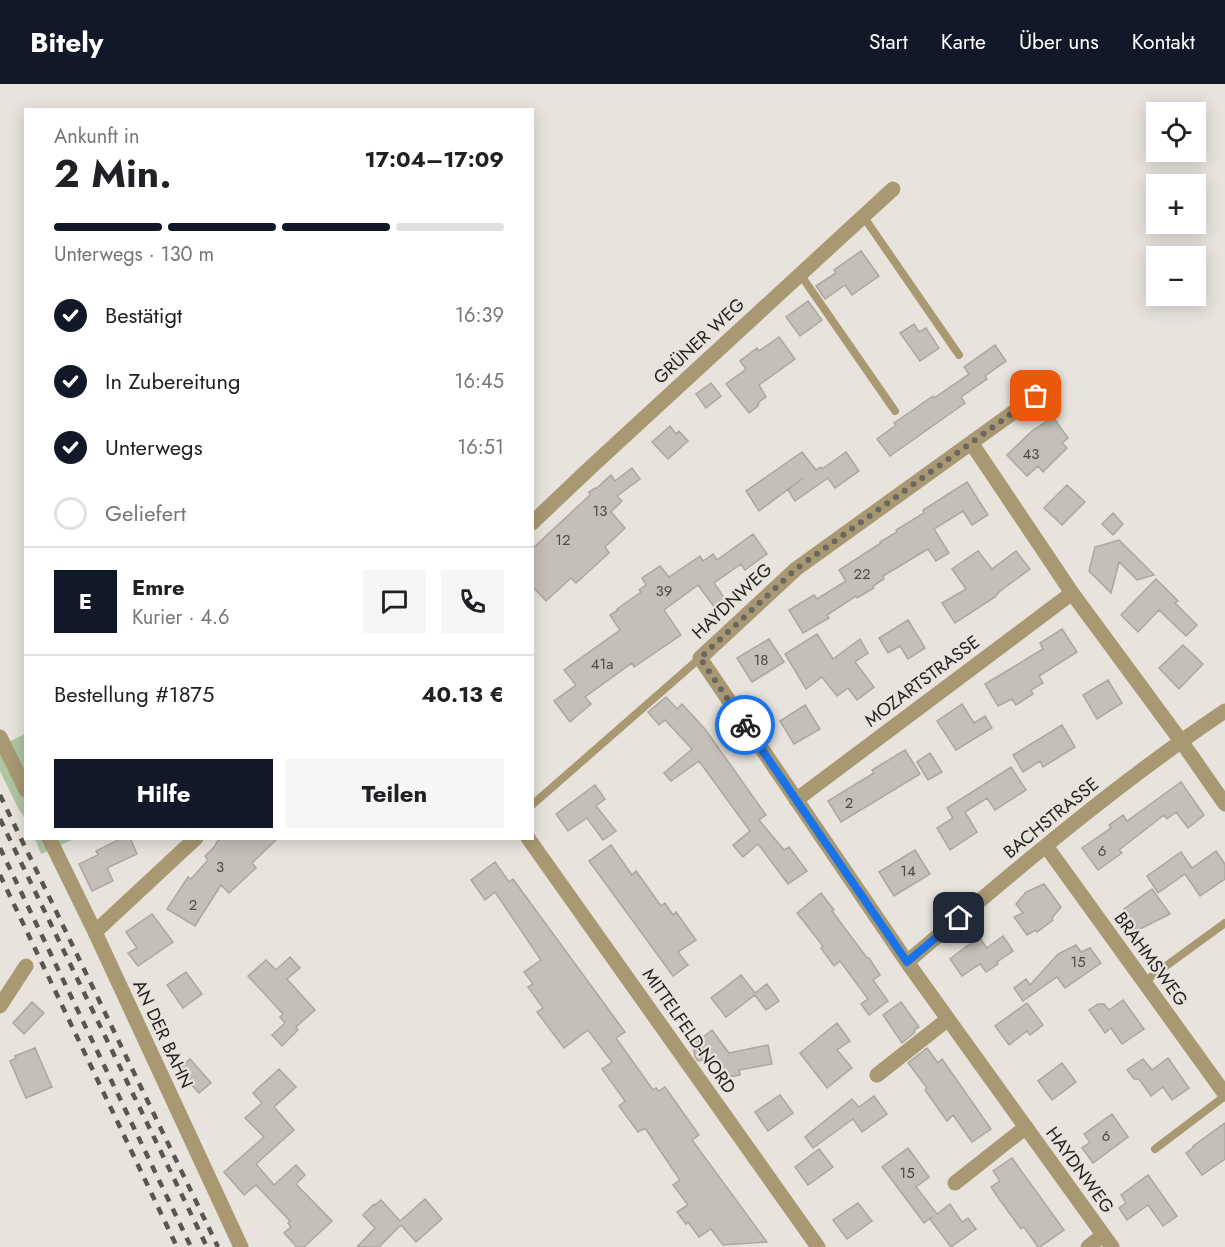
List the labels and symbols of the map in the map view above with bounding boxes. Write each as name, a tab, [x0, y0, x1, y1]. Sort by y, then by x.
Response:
street label: GRÜNER WEG	[648, 292, 750, 390]
pin	[1010, 370, 1061, 421]
house number: 43	[1023, 443, 1039, 465]
house number: 13	[593, 500, 607, 522]
house number: 12	[555, 529, 571, 551]
street label: HAYDNWEG	[686, 557, 778, 645]
house number: 22	[853, 563, 871, 585]
house number: 39	[656, 580, 672, 602]
street label: MOZARTSTRASSE	[859, 629, 985, 733]
house number: 18	[754, 649, 768, 671]
house number: 41a	[591, 653, 613, 675]
courier	[715, 695, 775, 755]
street label: BACHSTRASSE	[998, 771, 1104, 865]
house number: 2	[845, 792, 853, 814]
house number: 6	[1098, 840, 1106, 862]
house number: 3	[216, 856, 224, 878]
house number: 14	[900, 860, 916, 882]
pin	[933, 892, 984, 943]
house number: 2	[189, 894, 197, 916]
street label: BRAHMSWEG	[1108, 906, 1194, 1012]
house number: 15	[1070, 951, 1086, 973]
street label: MITTELFELD-NORD	[636, 963, 742, 1099]
street label: AN DER BAHN	[126, 975, 200, 1093]
street label: HAYDNWEG	[1040, 1121, 1120, 1219]
house number: 6	[1102, 1125, 1110, 1147]
house number: 15	[899, 1162, 915, 1184]

